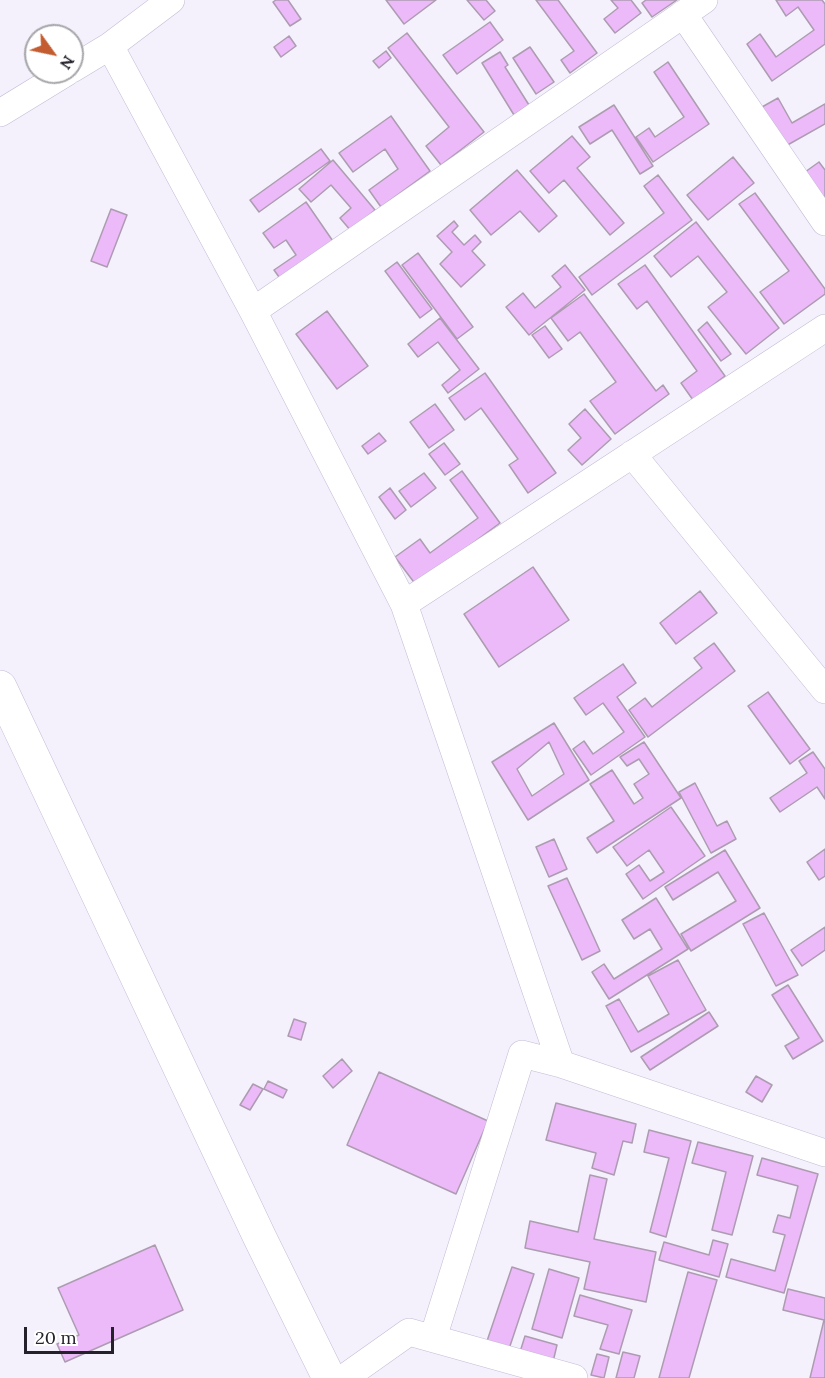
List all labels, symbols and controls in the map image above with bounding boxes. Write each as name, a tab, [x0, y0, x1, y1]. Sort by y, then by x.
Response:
north arrow	[24, 24, 84, 84]
text: N	[56, 52, 79, 73]
scale bar	[27, 1315, 117, 1353]
text: 20 m	[35, 1326, 77, 1349]

